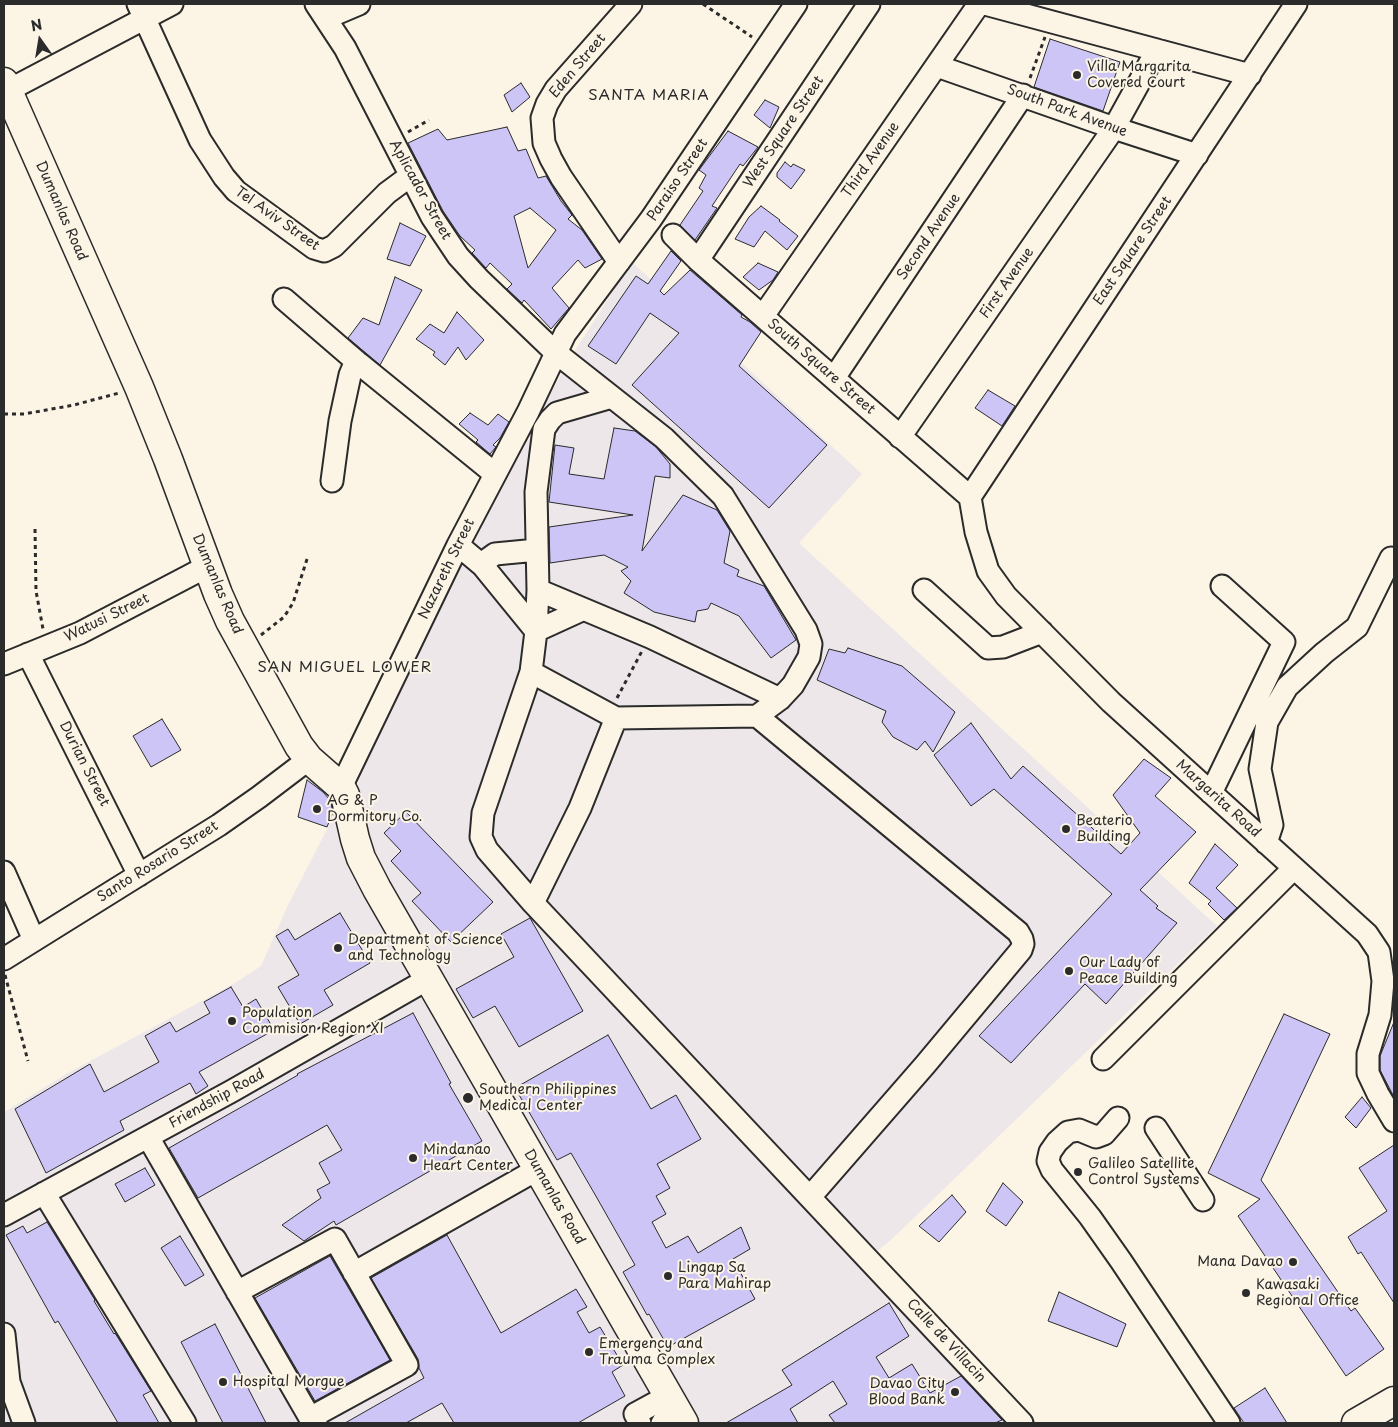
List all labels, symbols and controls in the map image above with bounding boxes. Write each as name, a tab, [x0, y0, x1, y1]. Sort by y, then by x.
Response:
text: N	[29, 13, 44, 36]
north arrow	[15, 15, 65, 65]
street label: Eden Street	[546, 30, 610, 102]
place label: Villa Margarita Covered Court	[1087, 59, 1191, 92]
marker: Villa Margarita Covered Court	[1071, 69, 1083, 81]
street label: West Square Street	[740, 73, 828, 191]
street label: South Park Avenue	[1005, 81, 1129, 141]
district label: SANTA MARIA	[587, 87, 711, 105]
street label: Third Avenue	[839, 119, 903, 201]
street label: Paraiso Street	[644, 136, 712, 224]
street label: Aplicador Street	[386, 137, 454, 243]
street label: Dumanlas Road	[31, 159, 91, 263]
street label: Tel Aviv Street	[231, 184, 323, 254]
street label: Second Avenue	[894, 190, 964, 284]
street label: East Square Street	[1090, 193, 1176, 309]
street label: First Avenue	[977, 244, 1037, 322]
street label: South Square Street	[764, 316, 878, 418]
street label: Nazareth Street	[415, 516, 479, 622]
street label: Dumanlas Road	[188, 531, 246, 637]
street label: Watusi Street	[62, 590, 152, 646]
district label: SAN MIGUEL LOWER	[257, 659, 433, 677]
street label: Durian Street	[55, 719, 113, 809]
street label: Margarita Road	[1172, 757, 1264, 841]
place label: AG & P Dormitory Co.	[327, 793, 423, 826]
marker: AG & P Dormitory Co.	[311, 803, 323, 815]
place label: Beaterio Building	[1076, 813, 1132, 846]
street label: Santo Rosario Street	[94, 818, 222, 906]
marker: Beaterio Building	[1060, 823, 1072, 835]
place label: Department of Science and Technology	[348, 932, 503, 964]
marker: Department of Science and Technology	[332, 942, 344, 954]
place label: Our Lady of Peace Building	[1079, 955, 1178, 988]
marker: Our Lady of Peace Building	[1063, 965, 1075, 977]
place label: Population Commision Region XI	[242, 1005, 384, 1038]
marker: Population Commision Region XI	[226, 1015, 238, 1027]
street label: Friendship Road	[166, 1066, 268, 1132]
place label: Southern Philippines Medical Center	[479, 1082, 616, 1114]
marker: Southern Philippines Medical Center	[461, 1091, 475, 1105]
place label: Mindanao Heart Center	[423, 1142, 513, 1174]
street label: Dumanlas Road	[520, 1146, 588, 1248]
marker: Mindanao Heart Center	[407, 1152, 419, 1164]
place label: Galileo Satellite Control Systems	[1088, 1156, 1199, 1188]
marker: Galileo Satellite Control Systems	[1072, 1166, 1084, 1178]
place label: Mana Davao	[1197, 1254, 1283, 1270]
marker: Mana Davao	[1287, 1256, 1299, 1268]
place label: Lingap Sa Para Mahirap	[678, 1260, 771, 1292]
marker: Lingap Sa Para Mahirap	[662, 1270, 674, 1282]
place label: Kawasaki Regional Office	[1256, 1277, 1359, 1310]
marker: Kawasaki Regional Office	[1240, 1287, 1252, 1299]
street label: Calle de Villacin	[903, 1296, 989, 1386]
place label: Emergency and Trauma Complex	[599, 1336, 715, 1368]
marker: Emergency and Trauma Complex	[583, 1346, 595, 1358]
place label: Hospital Morgue	[233, 1374, 344, 1390]
marker: Hospital Morgue	[217, 1376, 229, 1388]
place label: Davao City Blood Bank	[868, 1376, 945, 1408]
marker: Davao City Blood Bank	[949, 1386, 961, 1398]

